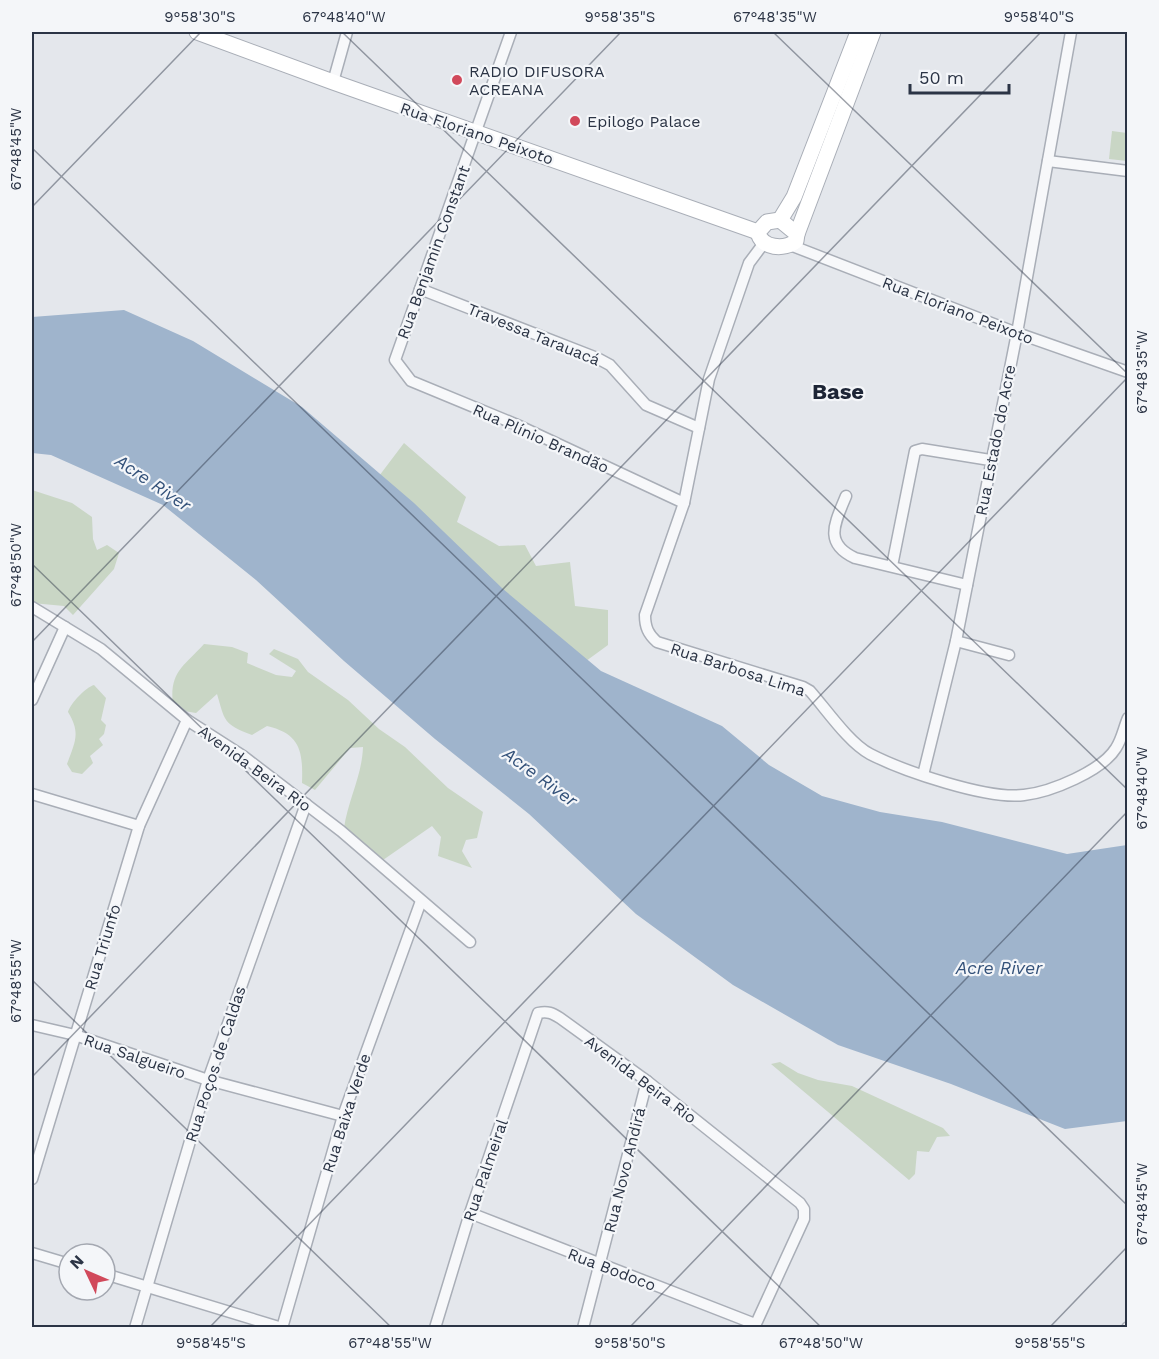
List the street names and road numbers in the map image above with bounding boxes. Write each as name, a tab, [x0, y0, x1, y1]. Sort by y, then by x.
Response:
street label: Rua Floriano Peixoto	[398, 98, 556, 169]
street label: Rua Benjamin Constant	[393, 162, 474, 342]
street label: Rua Floriano Peixoto	[879, 273, 1036, 348]
street label: Travessa Tarauacá	[465, 299, 603, 370]
street label: Rua Estado do Acre	[972, 363, 1019, 517]
street label: Rua Plínio Brandão	[470, 400, 612, 477]
street label: Rua Barbosa Lima	[668, 639, 808, 700]
street label: Avenida Beira Rio	[195, 721, 315, 816]
street label: Rua Triunfo	[80, 902, 125, 992]
street label: Rua Poços de Caldas	[181, 984, 250, 1145]
street label: Rua Salgueiro	[81, 1030, 188, 1083]
street label: Avenida Beira Rio	[581, 1031, 700, 1128]
street label: Rua Baixa Verde	[318, 1051, 375, 1175]
street label: Rua Novo Andirá	[600, 1105, 649, 1235]
street label: Rua Palmeiral	[459, 1116, 512, 1224]
street label: Rua Bodoco	[565, 1244, 659, 1295]

